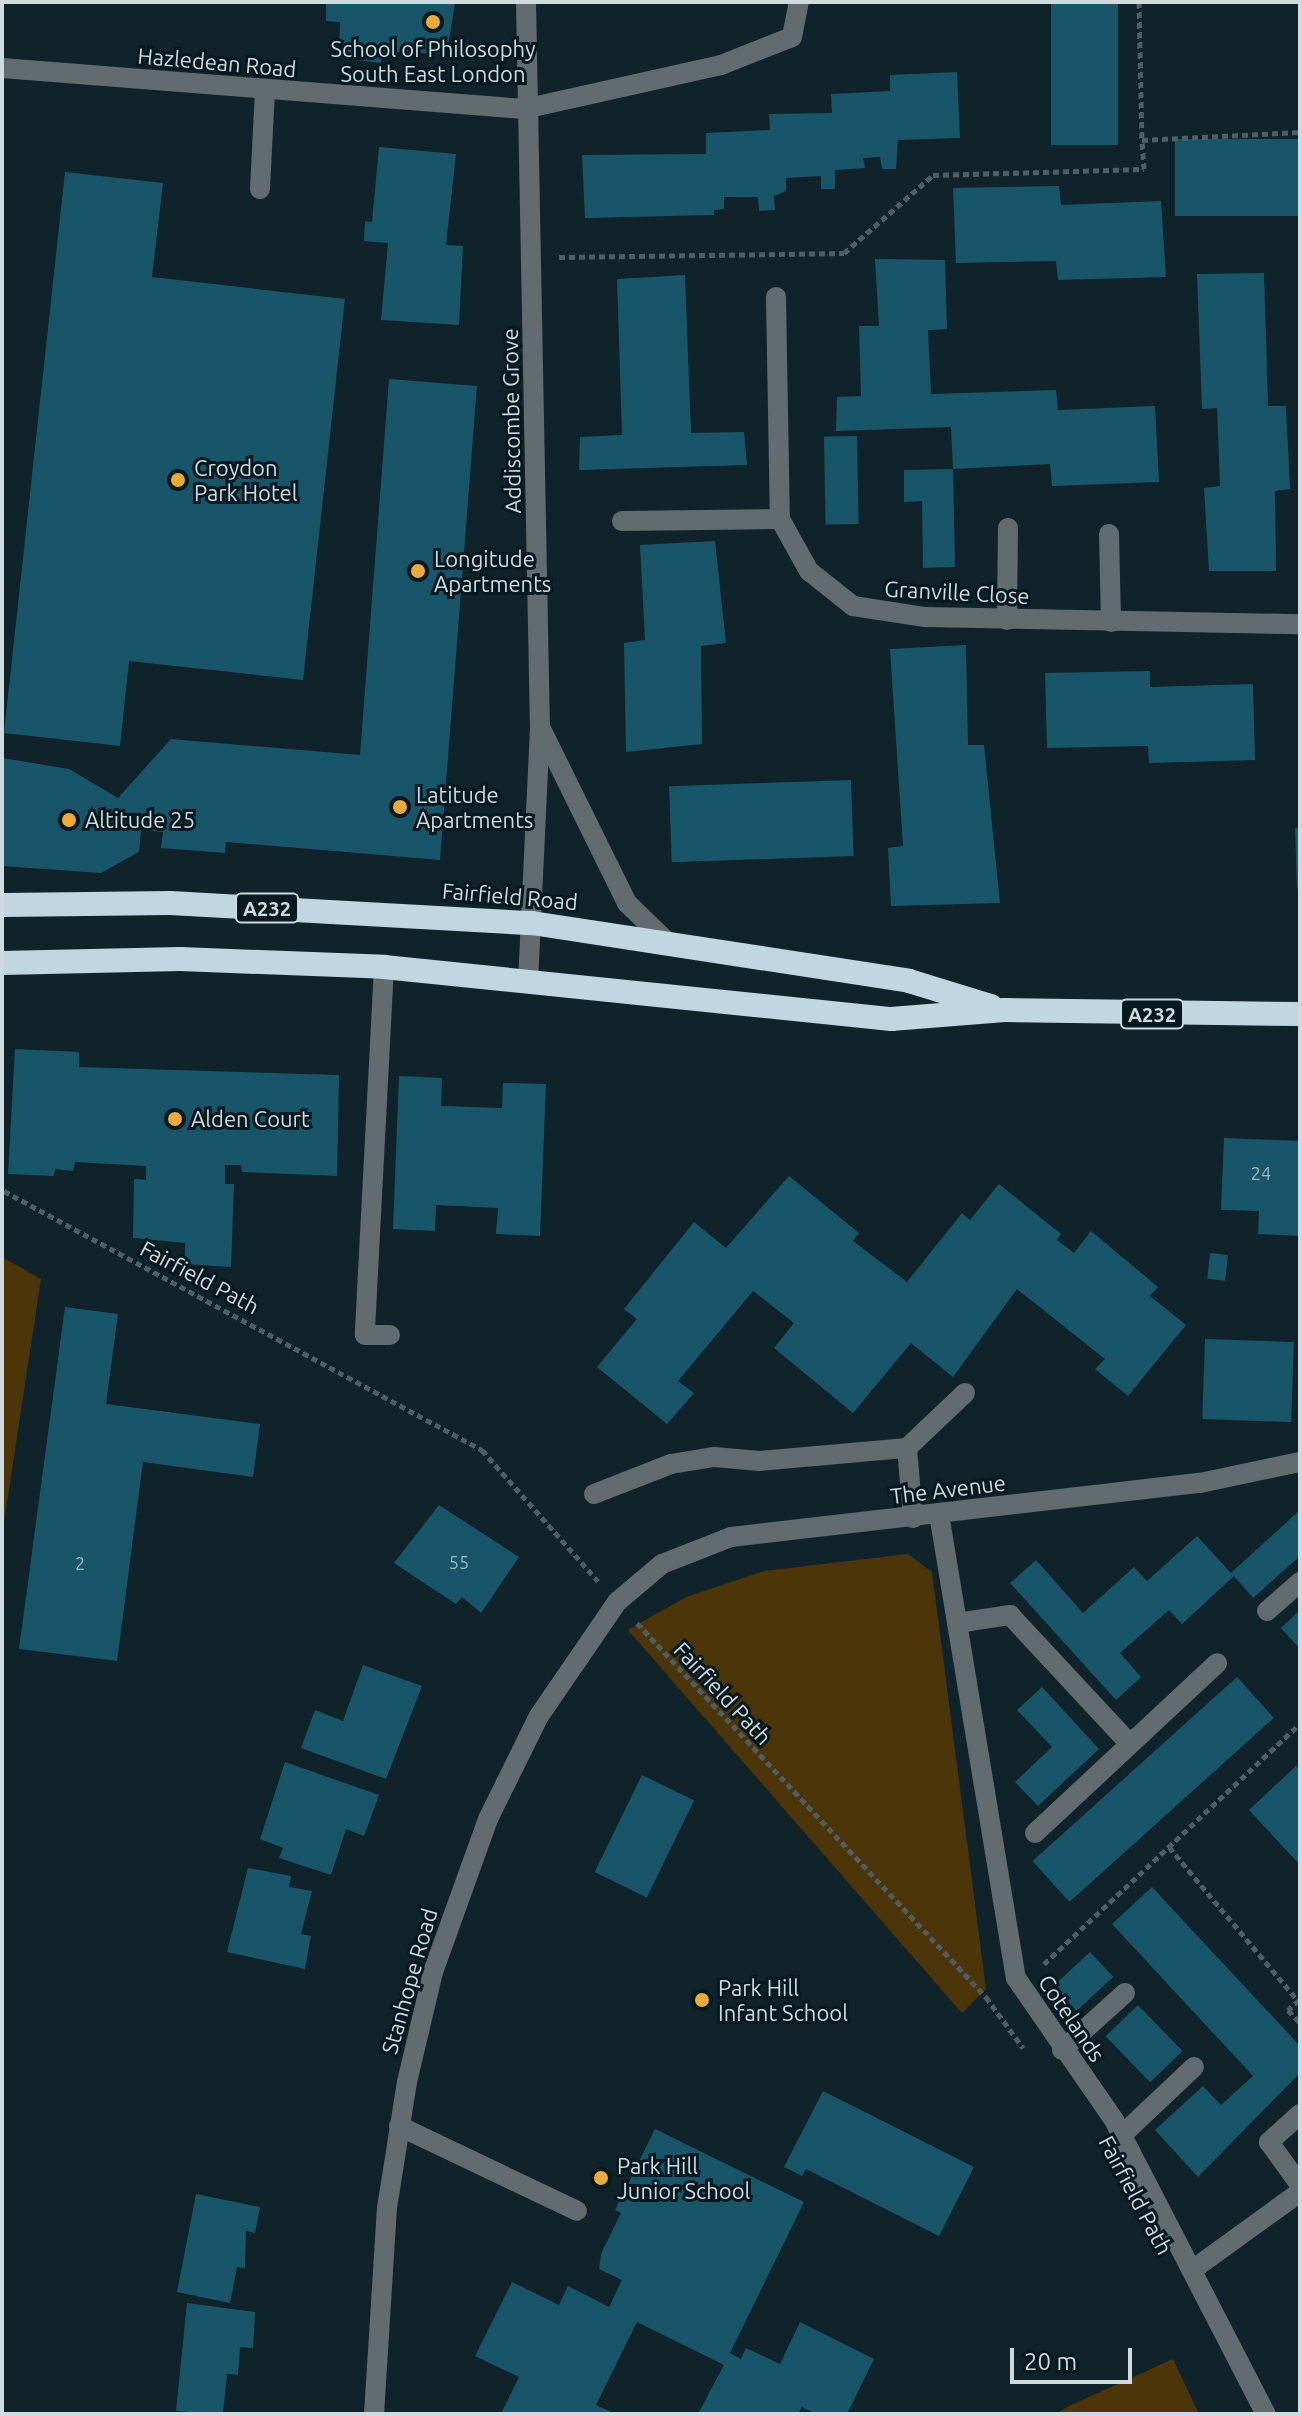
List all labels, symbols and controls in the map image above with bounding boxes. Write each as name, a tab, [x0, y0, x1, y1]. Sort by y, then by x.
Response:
marker: School of Philosophy South East London	[424, 13, 442, 31]
place label: School of Philosophy South East London	[330, 35, 536, 86]
street label: Hazledean Road	[137, 42, 297, 82]
street label: Addiscombe Grove	[496, 328, 526, 514]
place label: Croydon Park Hotel	[194, 454, 297, 506]
marker: Croydon Park Hotel	[169, 471, 187, 489]
place label: Longitude Apartments	[434, 545, 551, 596]
marker: Longitude Apartments	[409, 562, 427, 580]
street label: Granville Close	[884, 575, 1030, 609]
place label: Latitude Apartments	[416, 781, 533, 832]
marker: Latitude Apartments	[391, 798, 409, 816]
place label: Altitude 25	[85, 807, 195, 833]
marker: Altitude 25	[60, 811, 78, 829]
street label: Fairfield Road	[441, 877, 579, 915]
road number: A232	[235, 892, 299, 924]
road number: A232	[1120, 998, 1184, 1030]
place label: Alden Court	[191, 1106, 310, 1132]
marker: Alden Court	[166, 1110, 184, 1128]
house number: 24	[1251, 1162, 1271, 1184]
street label: Fairfield Path	[136, 1235, 264, 1319]
street label: The Avenue	[889, 1469, 1007, 1509]
house number: 55	[449, 1551, 469, 1573]
house number: 2	[75, 1552, 85, 1574]
street label: Fairfield Path	[669, 1636, 777, 1750]
street label: Stanhope Road	[376, 1905, 442, 2057]
street label: Cotelands	[1033, 1970, 1111, 2066]
place label: Park Hill Infant School	[718, 1974, 848, 2026]
marker: Park Hill Infant School	[693, 1991, 711, 2009]
street label: Fairfield Path	[1094, 2131, 1178, 2259]
place label: Park Hill Junior School	[617, 2152, 750, 2204]
marker: Park Hill Junior School	[592, 2169, 610, 2187]
scale bar	[1014, 2332, 1136, 2382]
text: 20 m	[1024, 2348, 1077, 2375]

